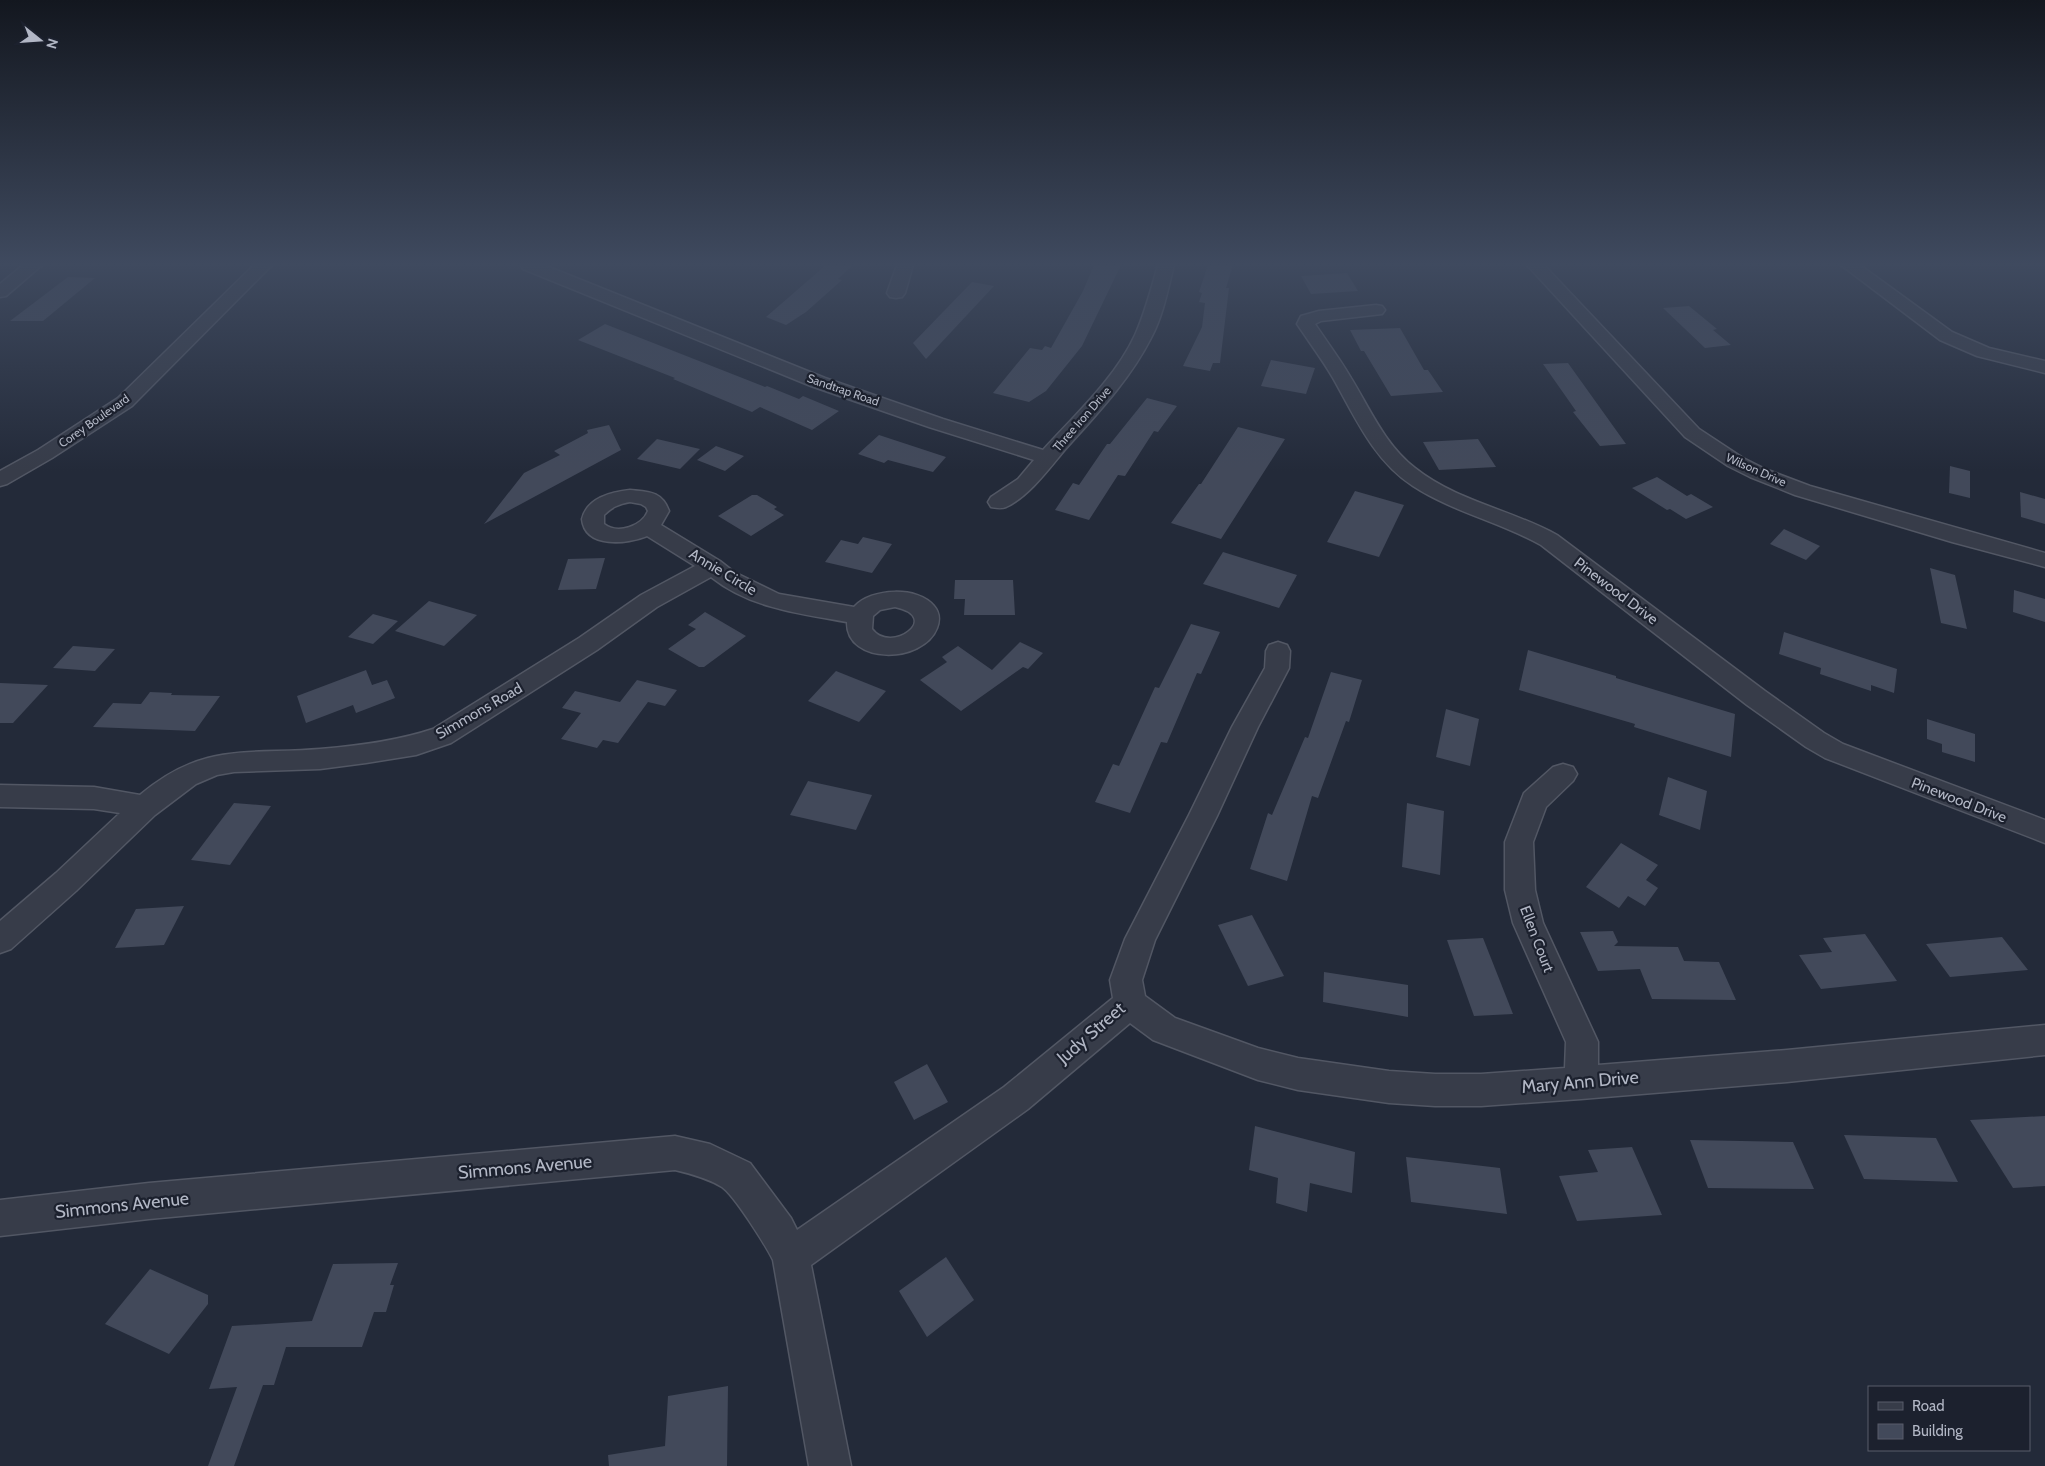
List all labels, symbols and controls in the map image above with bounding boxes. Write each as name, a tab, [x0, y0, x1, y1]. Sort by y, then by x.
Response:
north arrow	[15, 15, 65, 65]
text: N	[42, 36, 62, 51]
street label: Sandtrap Road	[805, 370, 881, 409]
street label: Three Iron Drive	[1049, 383, 1114, 454]
street label: Corey Boulevard	[55, 391, 132, 451]
street label: Wilson Drive	[1724, 450, 1789, 490]
street label: Annie Circle	[686, 545, 760, 599]
street label: Pinewood Drive	[1570, 554, 1662, 629]
street label: Simmons Road	[433, 679, 525, 743]
street label: Pinewood Drive	[1909, 774, 2009, 827]
street label: Ellen Court	[1516, 903, 1558, 975]
street label: Judy Street	[1052, 997, 1130, 1069]
street label: Mary Ann Drive	[1520, 1066, 1640, 1098]
street label: Simmons Avenue	[457, 1150, 593, 1184]
street label: Simmons Avenue	[54, 1187, 190, 1223]
legend	[1868, 1386, 2030, 1451]
text: Road	[1912, 1397, 1945, 1415]
text: Building	[1912, 1422, 1963, 1440]

